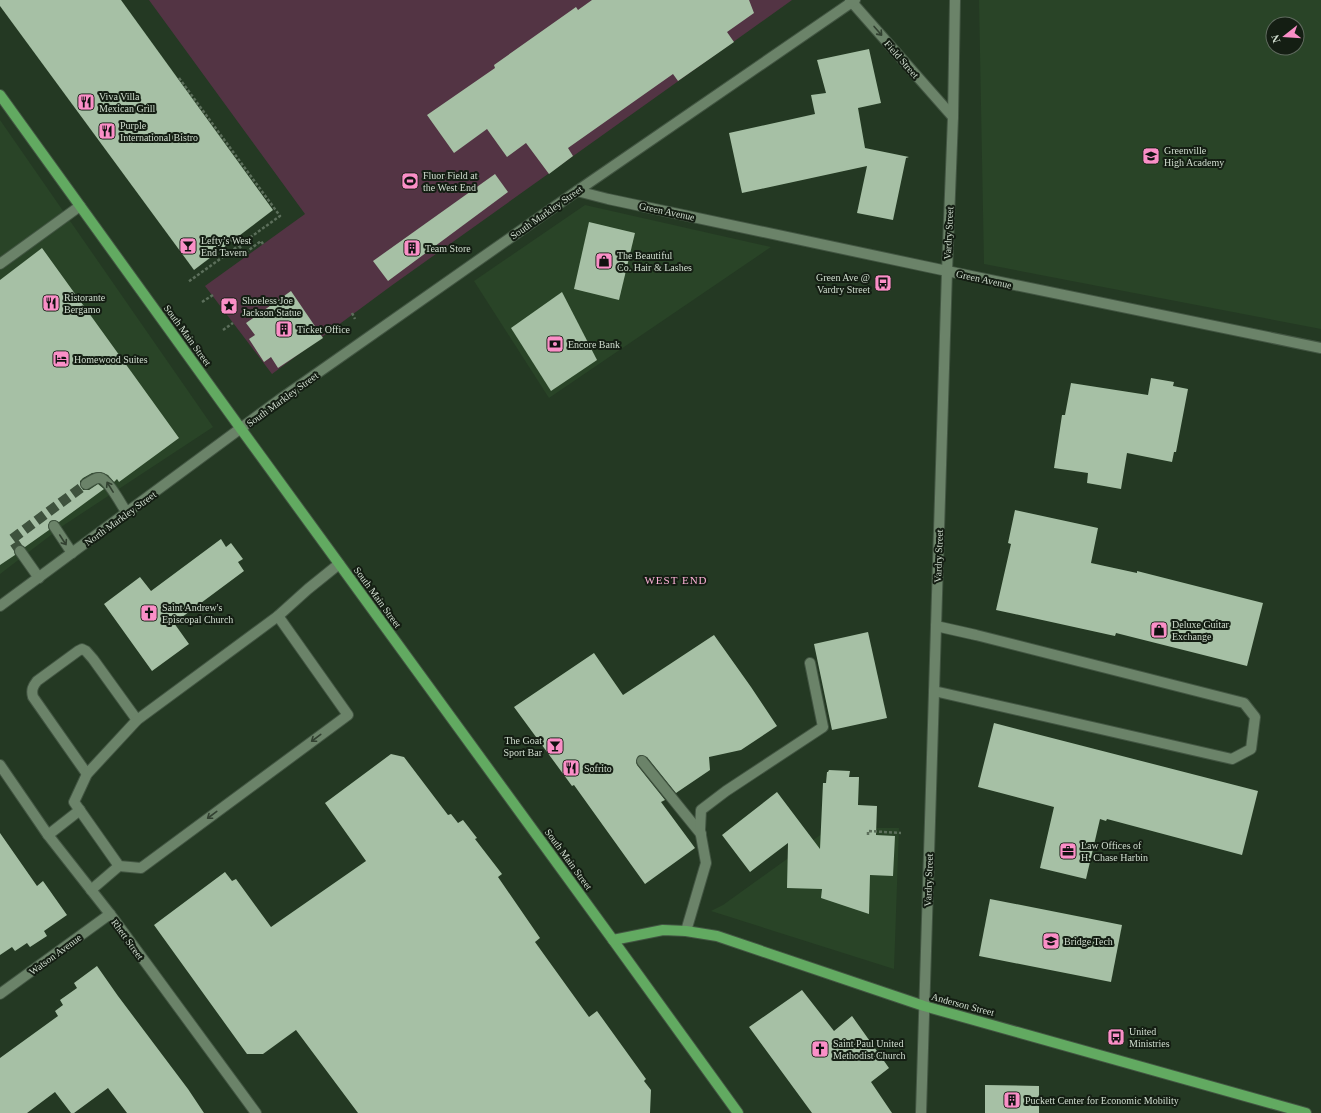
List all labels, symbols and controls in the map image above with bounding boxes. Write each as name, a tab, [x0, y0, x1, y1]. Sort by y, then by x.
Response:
north arrow	[1265, 16, 1305, 56]
one-way arrow	[873, 26, 882, 37]
text: N	[1269, 33, 1282, 44]
street label: Field Street	[882, 38, 921, 81]
place label: Viva Villa Mexican Grill	[99, 91, 156, 114]
restaurant icon: Viva Villa Mexican Grill	[76, 92, 96, 112]
place label: Purple International Bistro	[120, 120, 198, 143]
restaurant icon: Purple International Bistro	[97, 121, 117, 141]
place label: Greenville High Academy	[1164, 145, 1224, 168]
school or university icon: Greenville High Academy	[1141, 146, 1161, 166]
place label: Fluor Field at the West End	[423, 170, 478, 193]
sports icon: Fluor Field at the West End	[400, 171, 420, 191]
street label: South Markley Street	[508, 183, 585, 241]
street label: Green Avenue	[638, 200, 696, 223]
street label: Vardry Street	[942, 206, 955, 260]
place label: Lefty’s West End Tavern	[201, 235, 252, 258]
bar icon: Lefty’s West End Tavern	[178, 236, 198, 256]
building icon: Team Store	[402, 238, 422, 258]
place label: Team Store	[425, 243, 471, 254]
place label: The Beautiful Co. Hair & Lashes	[617, 250, 692, 273]
shop icon: The Beautiful Co. Hair & Lashes	[594, 251, 614, 271]
street label: Green Avenue	[955, 268, 1013, 291]
place label: Green Ave @ Vardry Street	[816, 272, 870, 295]
bus stop icon: Green Ave @ Vardry Street	[873, 273, 893, 293]
place label: Ristorante Bergamo	[64, 292, 106, 315]
restaurant icon: Ristorante Bergamo	[41, 293, 61, 313]
place label: Shoeless Joe Jackson Statue	[242, 295, 302, 318]
place icon: Shoeless Joe Jackson Statue	[219, 296, 239, 316]
street label: South Main Street	[162, 303, 214, 368]
building icon: Ticket Office	[274, 319, 294, 339]
place label: Ticket Office	[297, 324, 351, 335]
bank icon: Encore Bank	[545, 334, 565, 354]
place label: Encore Bank	[568, 339, 620, 350]
hotel icon: Homewood Suites	[51, 349, 71, 369]
place label: Homewood Suites	[74, 354, 148, 365]
street label: South Markley Street	[244, 370, 320, 429]
one-way arrow	[106, 482, 114, 493]
street label: North Markley Street	[82, 489, 158, 548]
street label: Vardry Street	[932, 529, 945, 583]
one-way arrow	[59, 534, 67, 545]
street label: South Main Street	[352, 565, 404, 630]
district label: WEST END	[644, 574, 708, 586]
place label: Saint Andrew's Episcopal Church	[162, 602, 233, 625]
church icon: Saint Andrew's Episcopal Church	[139, 603, 159, 623]
place label: Deluxe Guitar Exchange	[1172, 619, 1230, 642]
shop icon: Deluxe Guitar Exchange	[1149, 620, 1169, 640]
one-way arrow	[311, 734, 322, 742]
place label: The Goat Sport Bar	[503, 735, 543, 758]
bar icon: The Goat Sport Bar	[545, 736, 565, 756]
restaurant icon: Sofrito	[561, 758, 581, 778]
place label: Sofrito	[584, 763, 612, 774]
one-way arrow	[207, 811, 218, 820]
street label: South Main Street	[543, 827, 595, 892]
place label: Law Offices of H. Chase Harbin	[1081, 840, 1148, 863]
office icon: Law Offices of H. Chase Harbin	[1058, 841, 1078, 861]
street label: Vardry Street	[922, 853, 935, 907]
street label: Rhett Street	[109, 917, 146, 962]
street label: Watson Avenue	[27, 931, 84, 977]
school or university icon: Bridge Tech	[1041, 931, 1061, 951]
place label: Bridge Tech	[1064, 936, 1113, 947]
street label: Anderson Street	[930, 991, 996, 1018]
place label: United Ministries	[1129, 1026, 1170, 1049]
bus stop icon: United Ministries	[1106, 1027, 1126, 1047]
place label: Saint Paul United Methodist Church	[833, 1038, 906, 1061]
church icon: Saint Paul United Methodist Church	[810, 1039, 830, 1059]
building icon: Puckett Center for Economic Mobility	[1002, 1090, 1022, 1110]
place label: Puckett Center for Economic Mobility	[1025, 1095, 1179, 1106]

